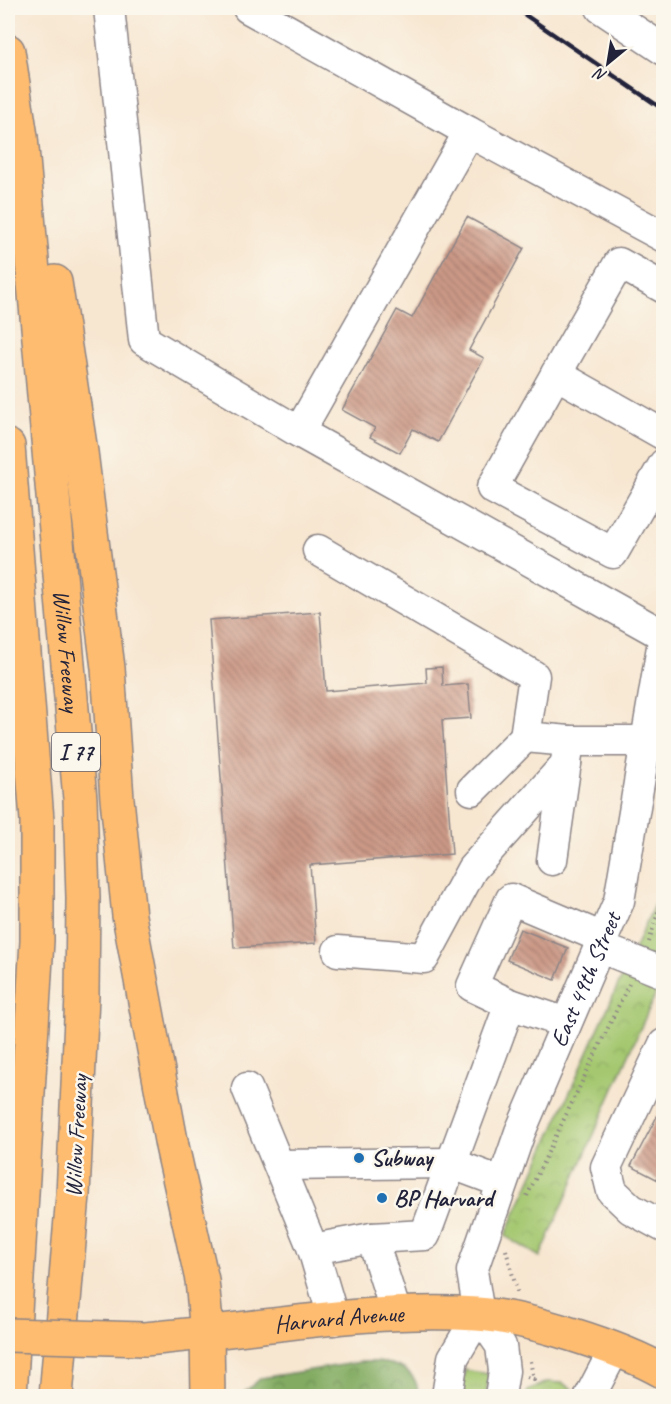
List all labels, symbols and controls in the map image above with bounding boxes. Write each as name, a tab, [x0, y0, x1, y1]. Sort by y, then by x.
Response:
north arrow	[578, 33, 638, 93]
text: N	[589, 62, 610, 86]
street label: Willow Freeway	[46, 589, 87, 715]
road number: I 77	[52, 733, 100, 771]
street label: East 49th Street	[543, 906, 628, 1051]
street label: Willow Freeway	[58, 1072, 94, 1198]
place label: Subway	[371, 1143, 435, 1173]
marker: Subway	[352, 1151, 366, 1165]
place label: BP Harvard	[394, 1183, 497, 1213]
marker: BP Harvard	[375, 1191, 389, 1205]
street label: Harvard Avenue	[273, 1298, 406, 1340]

